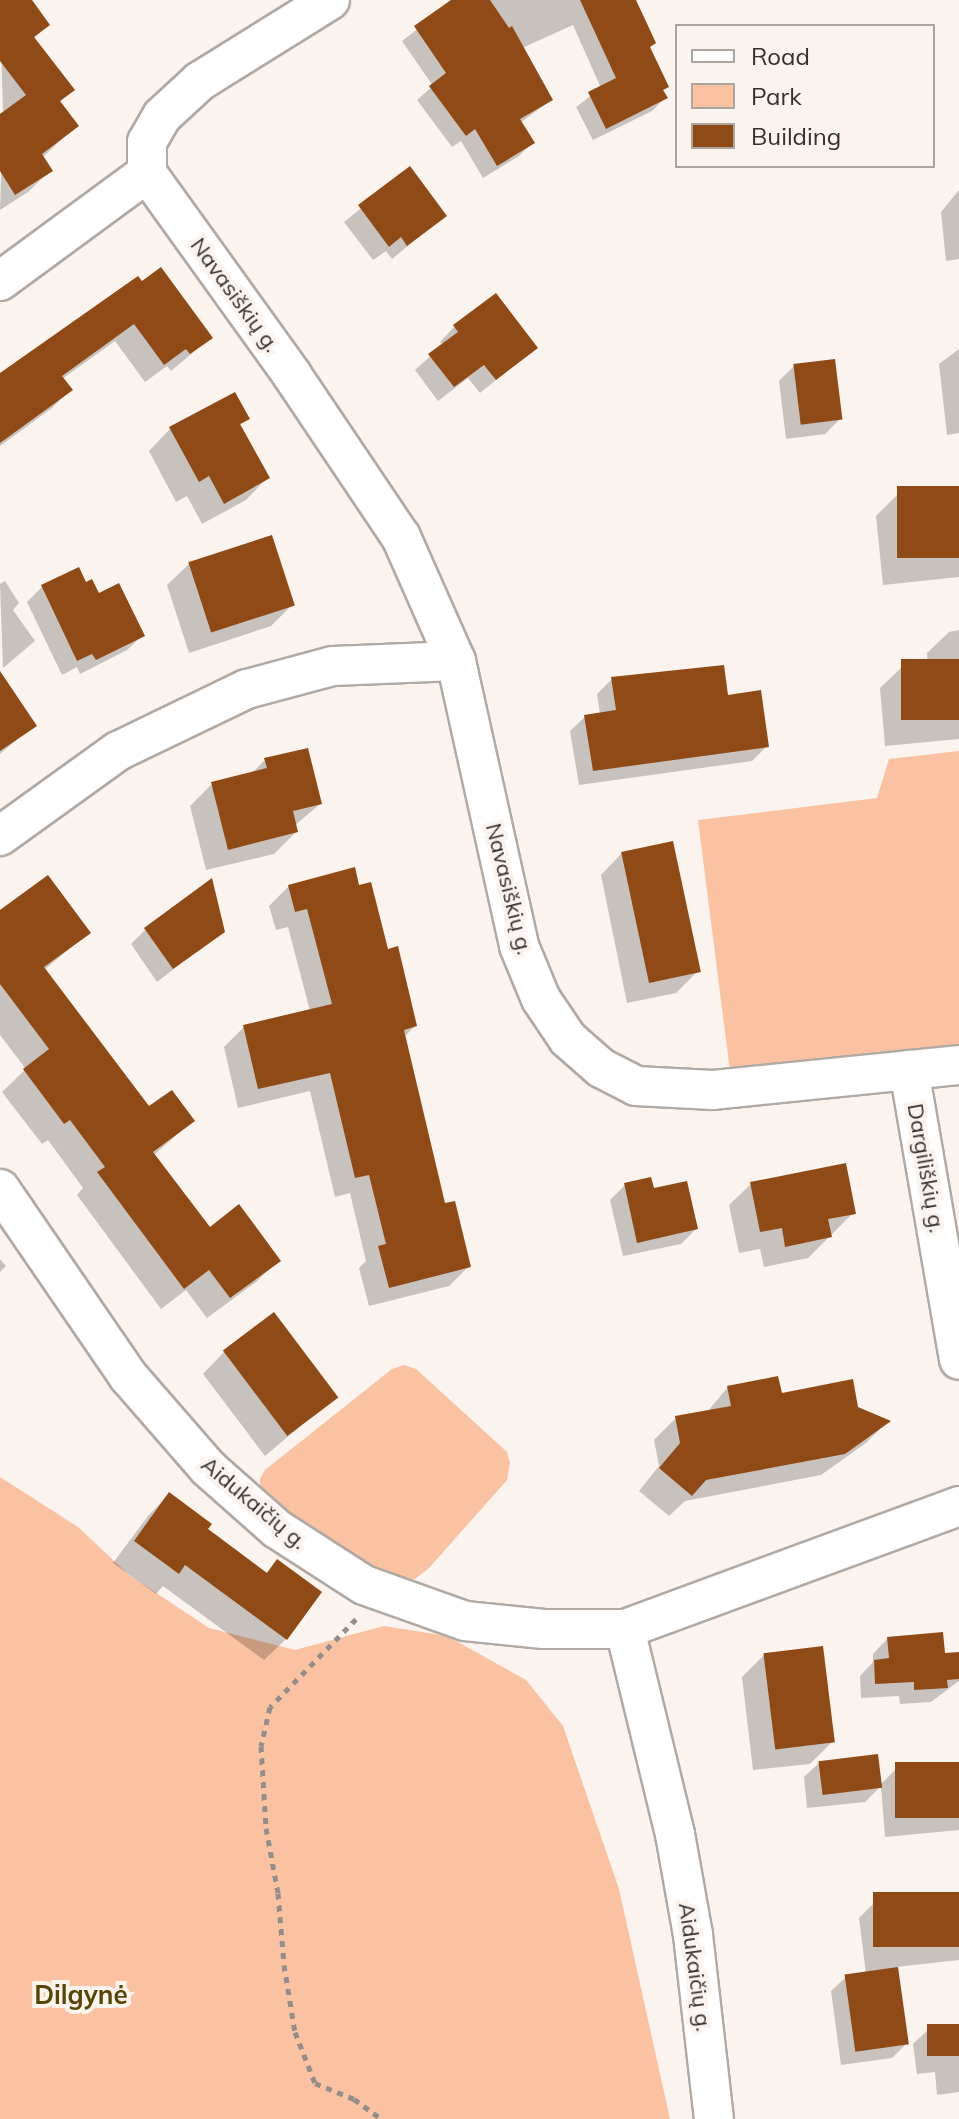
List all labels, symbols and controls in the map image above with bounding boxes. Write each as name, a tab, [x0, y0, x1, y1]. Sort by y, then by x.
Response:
legend	[675, 24, 935, 168]
text: Road	[751, 41, 810, 71]
text: Park	[751, 81, 802, 111]
text: Building	[751, 121, 841, 151]
street label: Navasiškių g.	[185, 233, 285, 357]
street label: Navasiškių g.	[480, 821, 538, 957]
street label: Dargiliškių g.	[902, 1101, 950, 1235]
street label: Aidukaičių g.	[196, 1451, 312, 1555]
street label: Aidukaičių g.	[673, 1901, 717, 2033]
district label: Dilgynė	[34, 1979, 128, 2011]

